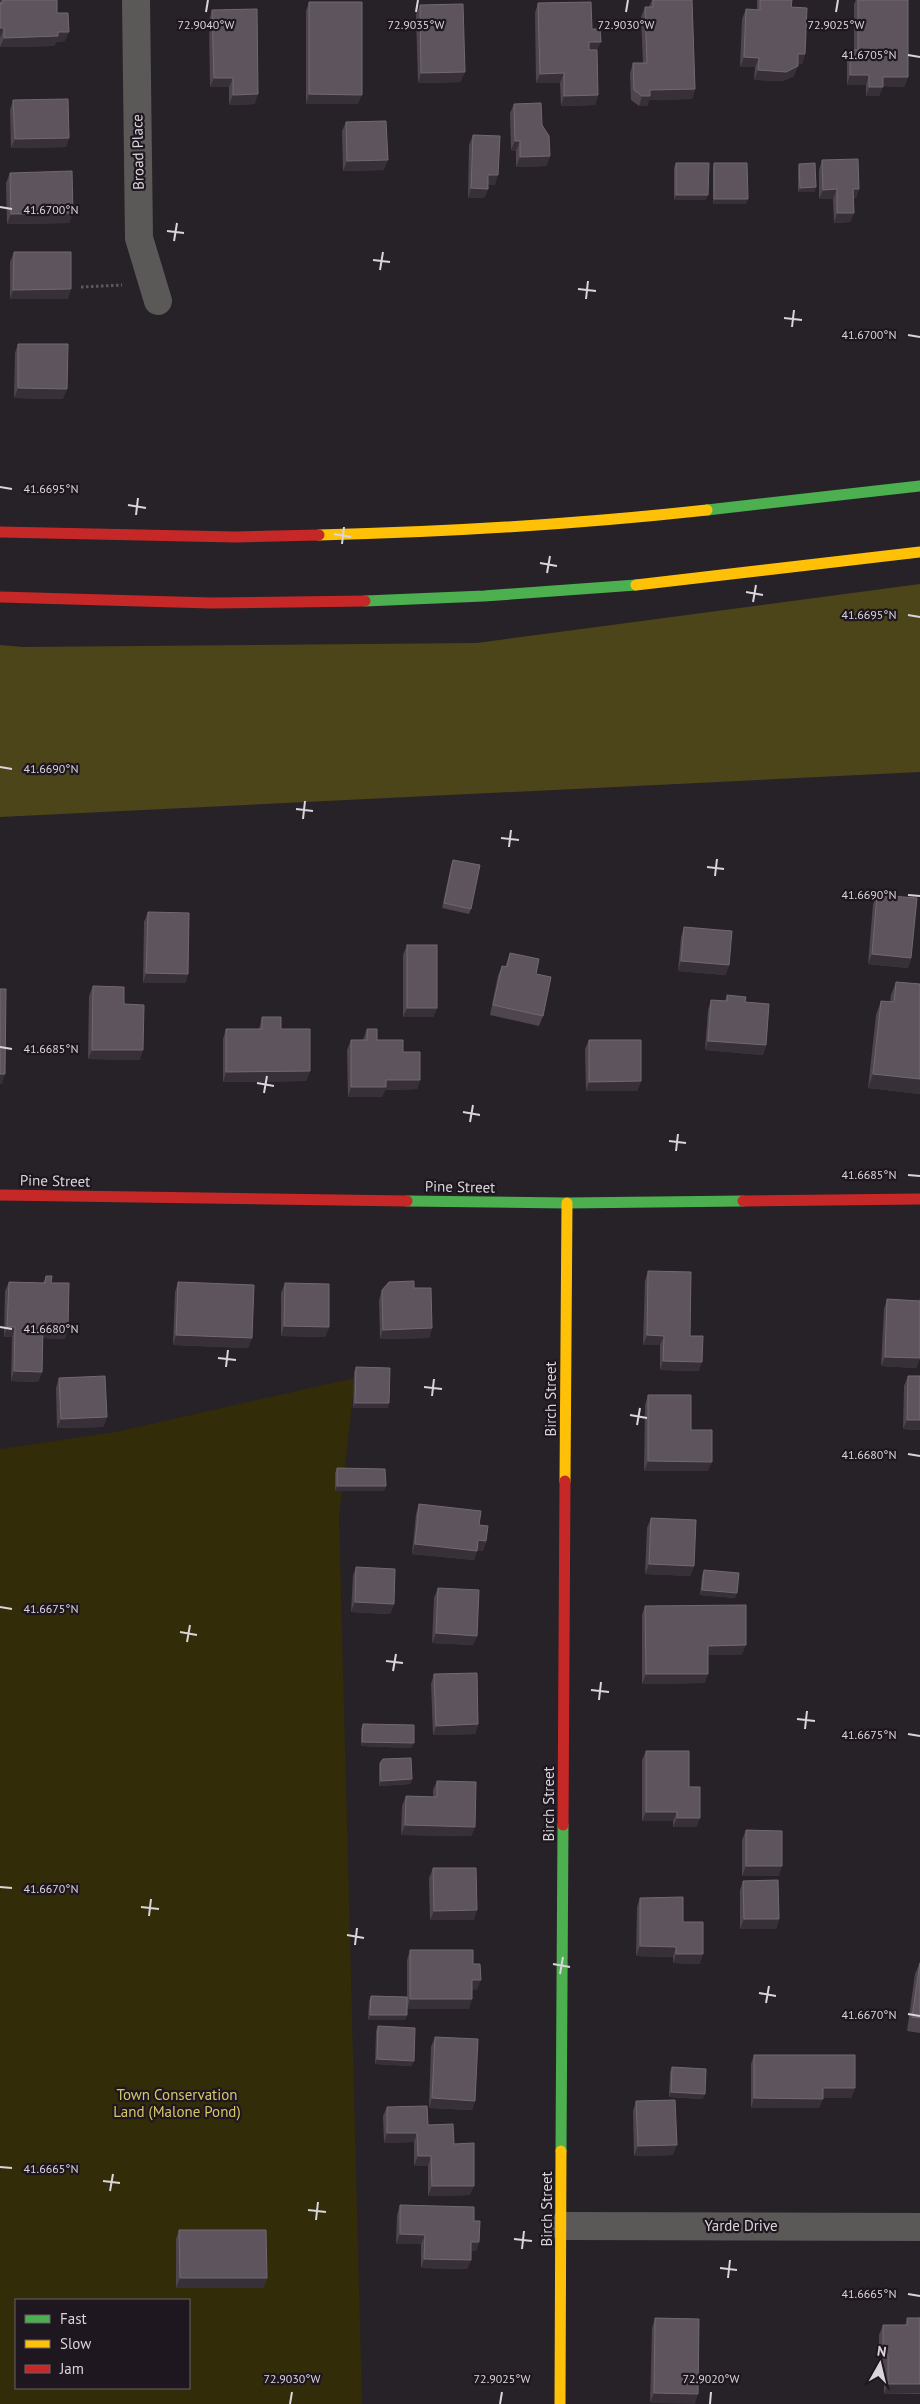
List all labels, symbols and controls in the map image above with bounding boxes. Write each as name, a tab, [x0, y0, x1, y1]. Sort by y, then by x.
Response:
text: 72.9040°W	[178, 17, 234, 32]
text: 72.9035°W	[388, 17, 444, 32]
text: 72.9030°W	[598, 17, 654, 32]
text: 72.9025°W	[808, 17, 864, 32]
text: 41.6705°N	[842, 47, 896, 62]
street label: Broad Place	[127, 114, 148, 190]
text: 41.6700°N	[24, 202, 78, 217]
text: 41.6700°N	[842, 327, 896, 342]
text: 41.6695°N	[24, 481, 78, 496]
text: 41.6695°N	[842, 607, 896, 622]
text: 41.6690°N	[24, 761, 78, 776]
text: 41.6690°N	[842, 887, 896, 902]
text: 41.6685°N	[24, 1041, 78, 1056]
text: 41.6685°N	[842, 1167, 896, 1182]
street label: Pine Street	[20, 1170, 90, 1191]
street label: Pine Street	[425, 1176, 495, 1197]
text: 41.6680°N	[24, 1321, 78, 1336]
street label: Birch Street	[541, 1361, 560, 1437]
text: 41.6680°N	[842, 1447, 896, 1462]
text: 41.6675°N	[24, 1601, 78, 1616]
text: 41.6675°N	[842, 1727, 896, 1742]
street label: Birch Street	[539, 1766, 558, 1842]
text: 41.6670°N	[24, 1881, 78, 1896]
text: 41.6670°N	[842, 2007, 896, 2022]
park label: Town Conservation Land (Malone Pond)	[113, 2085, 241, 2121]
text: 41.6665°N	[24, 2161, 78, 2176]
street label: Birch Street	[537, 2171, 556, 2247]
street label: Yarde Drive	[704, 2216, 778, 2235]
text: 41.6665°N	[842, 2286, 896, 2301]
legend	[15, 2299, 190, 2389]
text: Fast	[60, 2309, 87, 2328]
text: Slow	[60, 2334, 91, 2353]
north arrow	[855, 2339, 905, 2389]
text: N	[876, 2342, 888, 2361]
text: Jam	[59, 2359, 84, 2378]
text: 72.9030°W	[264, 2371, 320, 2386]
text: 72.9025°W	[474, 2371, 530, 2386]
text: 72.9020°W	[683, 2371, 739, 2386]

